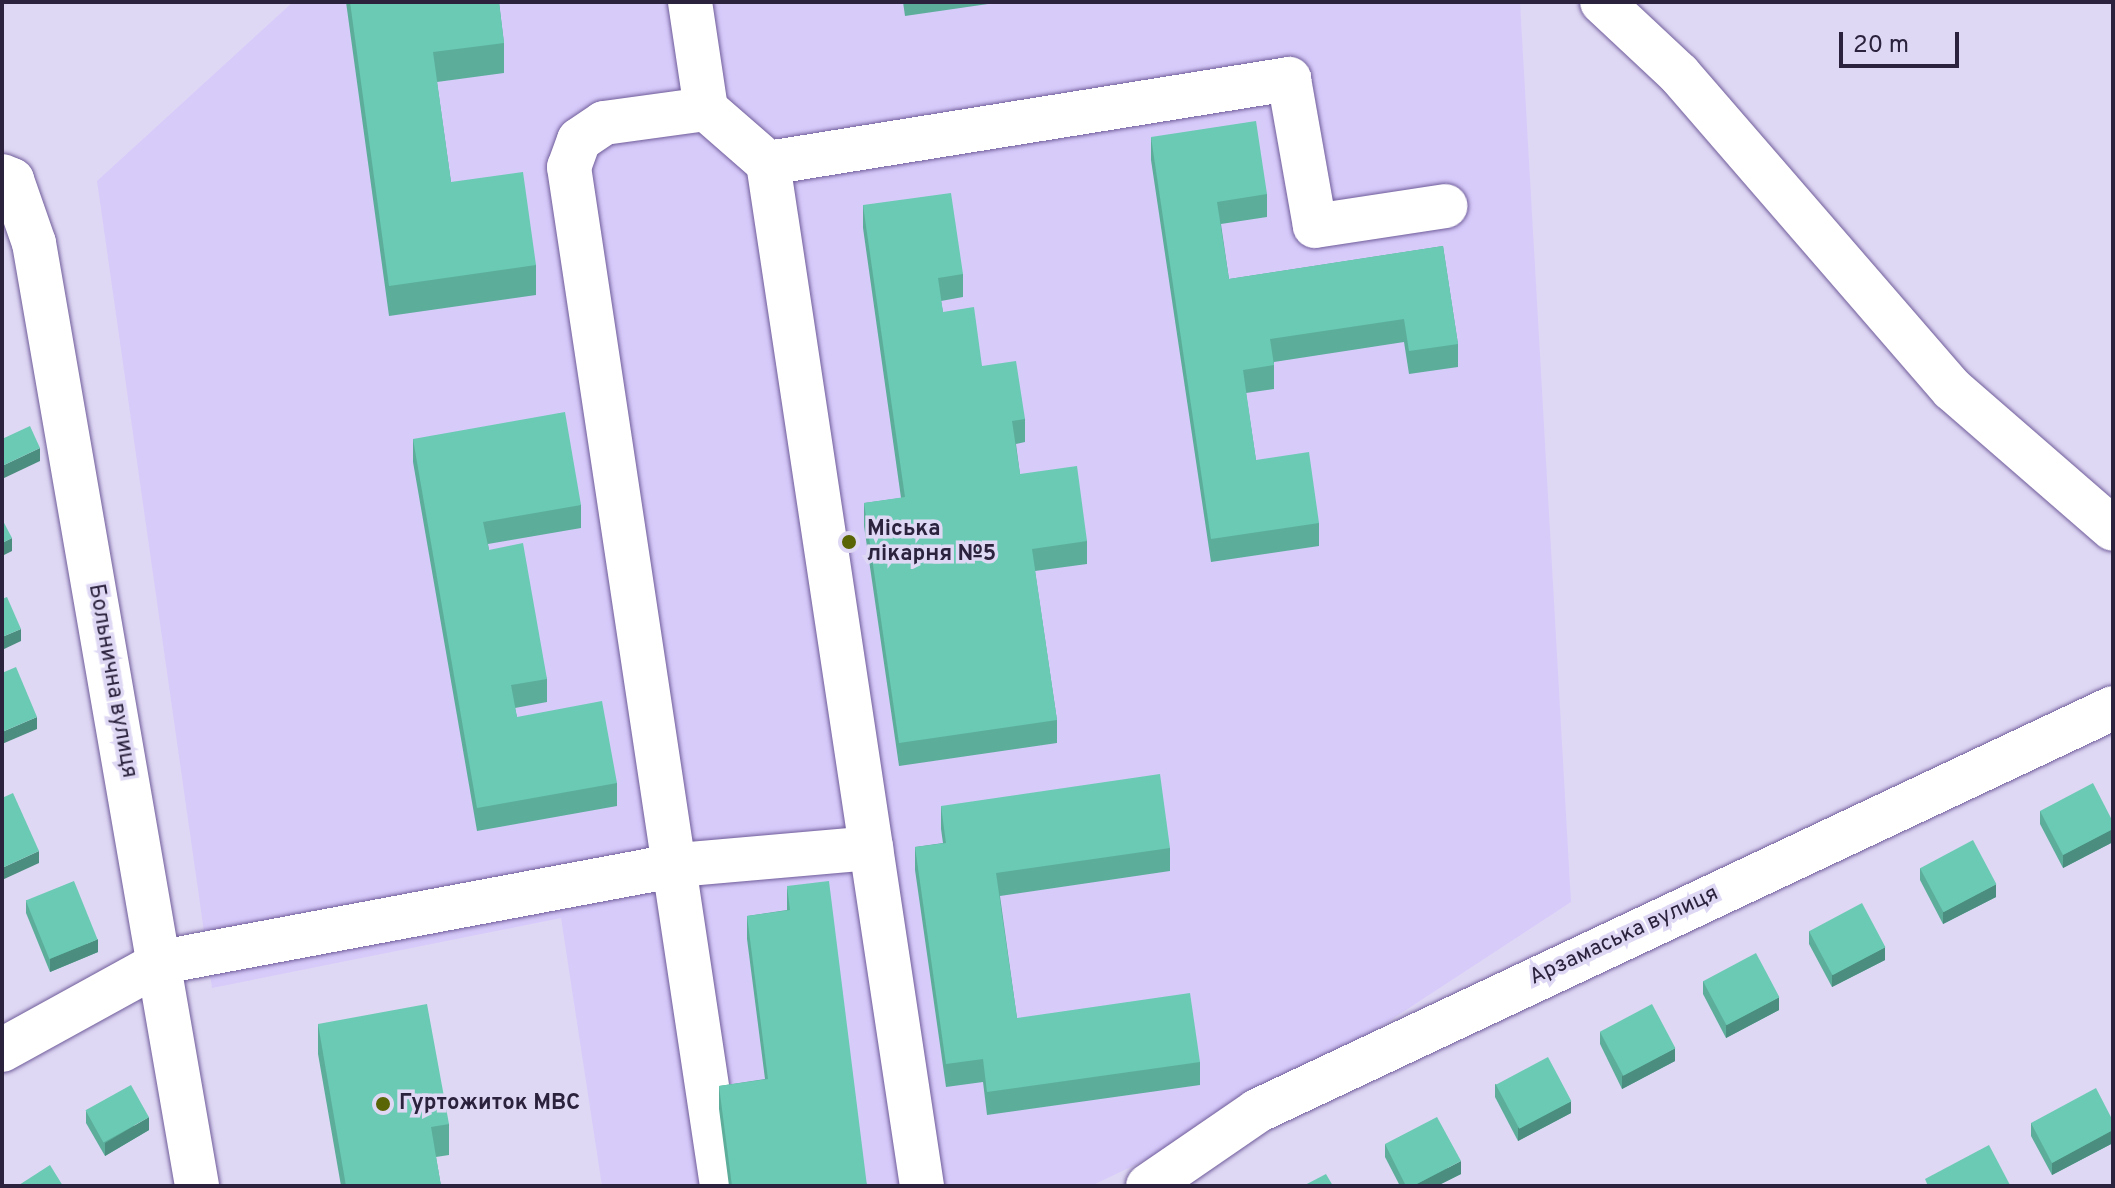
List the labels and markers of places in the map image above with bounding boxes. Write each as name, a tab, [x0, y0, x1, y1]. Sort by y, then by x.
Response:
place label: Міська лікарня №5	[867, 516, 996, 568]
marker: Міська лікарня №5	[838, 531, 860, 553]
place label: Гуртожиток МВС	[399, 1091, 580, 1117]
marker: Гуртожиток МВС	[374, 1095, 392, 1113]

